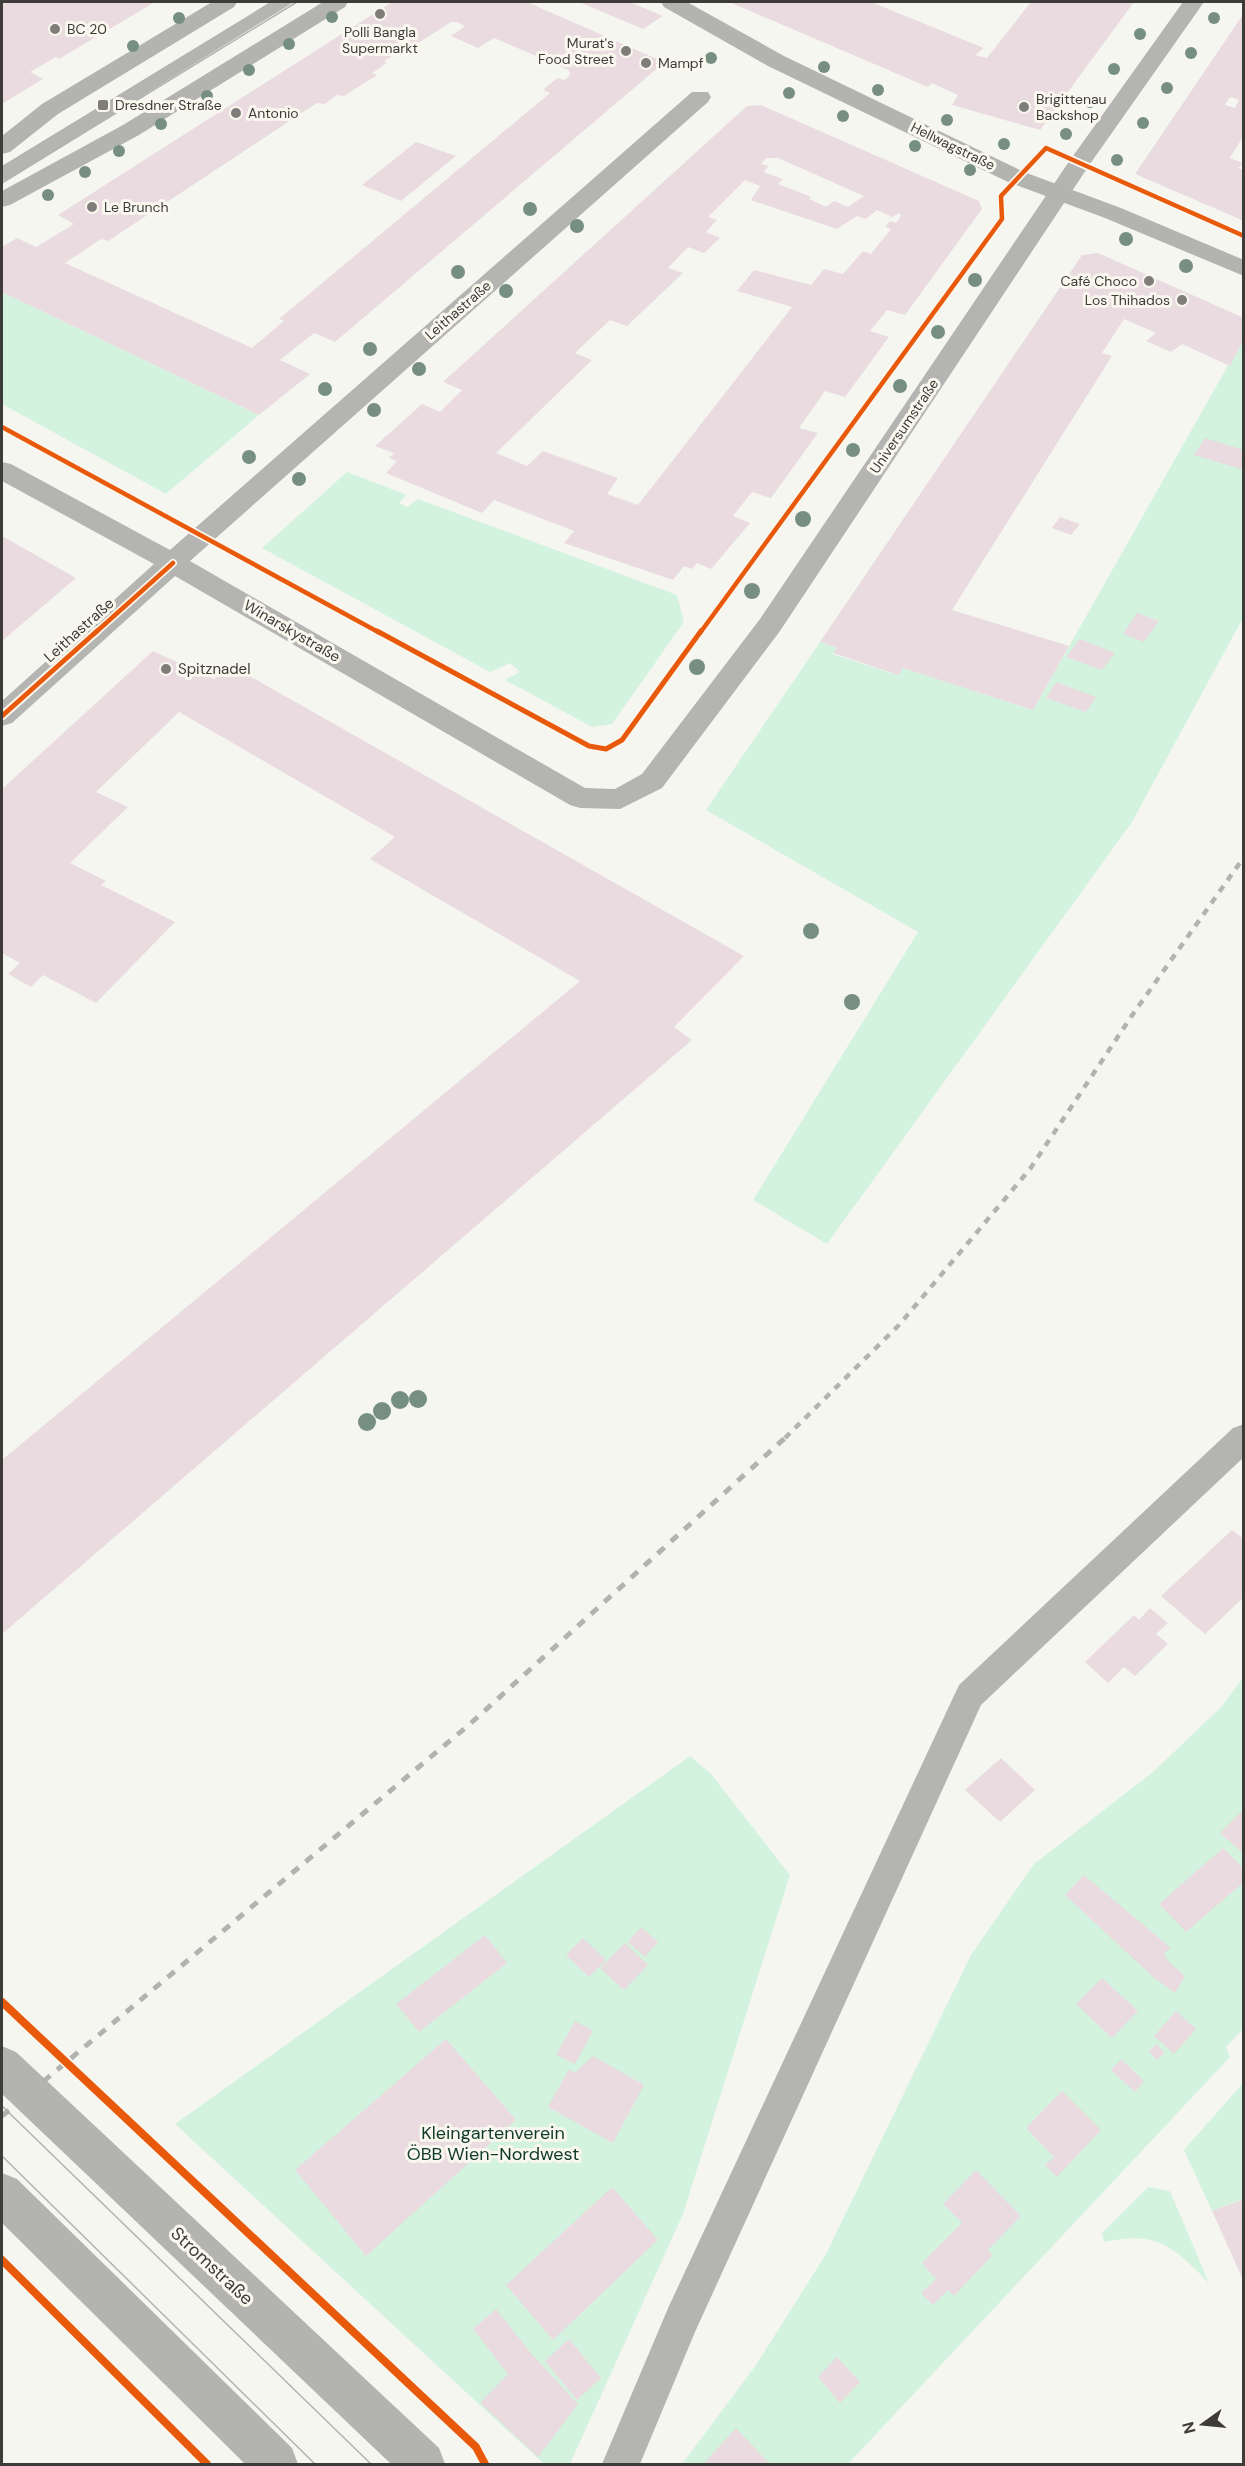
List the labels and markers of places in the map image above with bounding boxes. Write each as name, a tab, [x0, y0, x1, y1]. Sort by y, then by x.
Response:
marker: Polli Bangla Supermarkt	[373, 7, 387, 21]
place label: BC 20	[67, 20, 107, 38]
marker: BC 20	[48, 22, 62, 36]
place label: Polli Bangla Supermarkt	[342, 23, 418, 57]
place label: Murat's Food Street	[538, 34, 614, 68]
marker: Murat's Food Street	[619, 44, 633, 58]
place label: Mampf	[658, 54, 704, 72]
marker: Mampf	[639, 56, 653, 70]
place label: Brigittenau Backshop	[1036, 90, 1107, 124]
place label: Dresdner Straße	[115, 96, 222, 114]
marker: Dresdner Straße	[96, 98, 110, 112]
marker: Brigittenau Backshop	[1017, 100, 1031, 114]
place label: Antonio	[248, 104, 299, 122]
marker: Antonio	[229, 106, 243, 120]
place label: Le Brunch	[104, 198, 169, 216]
marker: Le Brunch	[85, 200, 99, 214]
place label: Café Choco	[1060, 272, 1137, 290]
marker: Café Choco	[1142, 274, 1156, 288]
place label: Los Thihados	[1085, 291, 1170, 309]
marker: Los Thihados	[1175, 293, 1189, 307]
place label: Spitznadel	[178, 659, 250, 679]
marker: Spitznadel	[159, 662, 173, 676]

